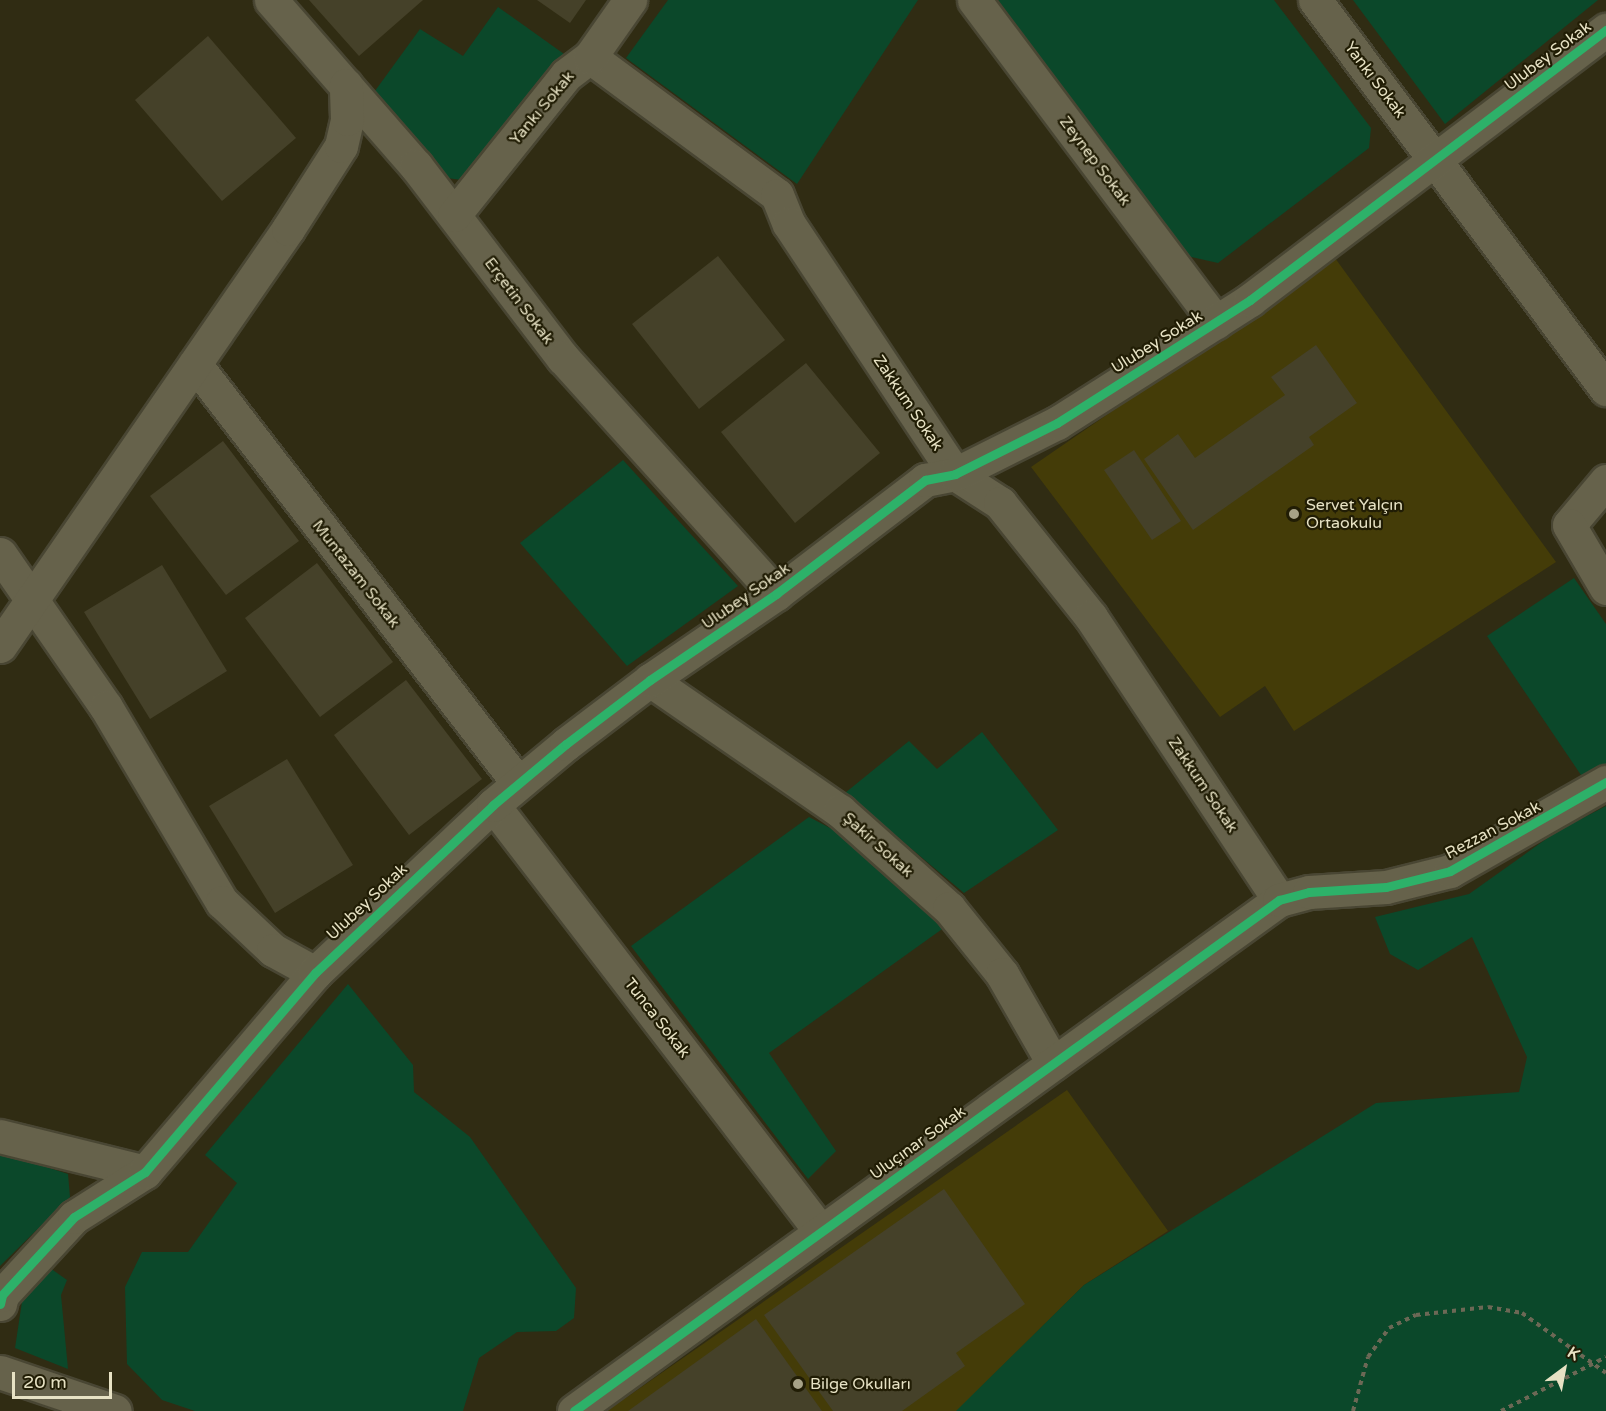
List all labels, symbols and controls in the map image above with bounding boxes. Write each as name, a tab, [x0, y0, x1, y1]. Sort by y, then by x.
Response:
street label: Ulubey Sokak	[1501, 17, 1595, 95]
street label: Yankı Sokak	[1340, 38, 1410, 122]
street label: Yankı Sokak	[506, 67, 578, 149]
street label: Zeynep Sokak	[1055, 113, 1135, 209]
street label: Erçetin Sokak	[480, 254, 558, 348]
street label: Ulubey Sokak	[1108, 306, 1206, 378]
street label: Zakkum Sokak	[869, 352, 947, 454]
place label: Servet Yalçın Ortaokulu	[1306, 495, 1403, 533]
marker: Servet Yalçın Ortaokulu	[1287, 507, 1301, 521]
street label: Muntazam Sokak	[308, 516, 404, 632]
street label: Ulubey Sokak	[698, 559, 794, 633]
street label: Zakkum Sokak	[1164, 734, 1242, 836]
street label: Rezzan Sokak	[1442, 797, 1544, 863]
street label: Şakir Sokak	[839, 809, 917, 881]
street label: Ulubey Sokak	[323, 860, 411, 944]
street label: Tunca Sokak	[620, 974, 694, 1062]
street label: Uluçınar Sokak	[867, 1102, 969, 1184]
north arrow	[1534, 1339, 1594, 1399]
text: K	[1564, 1342, 1583, 1365]
scale bar	[15, 1360, 116, 1398]
text: 20 m	[23, 1371, 67, 1393]
place label: Bilge Okulları	[810, 1374, 911, 1394]
marker: Bilge Okulları	[791, 1377, 805, 1391]

